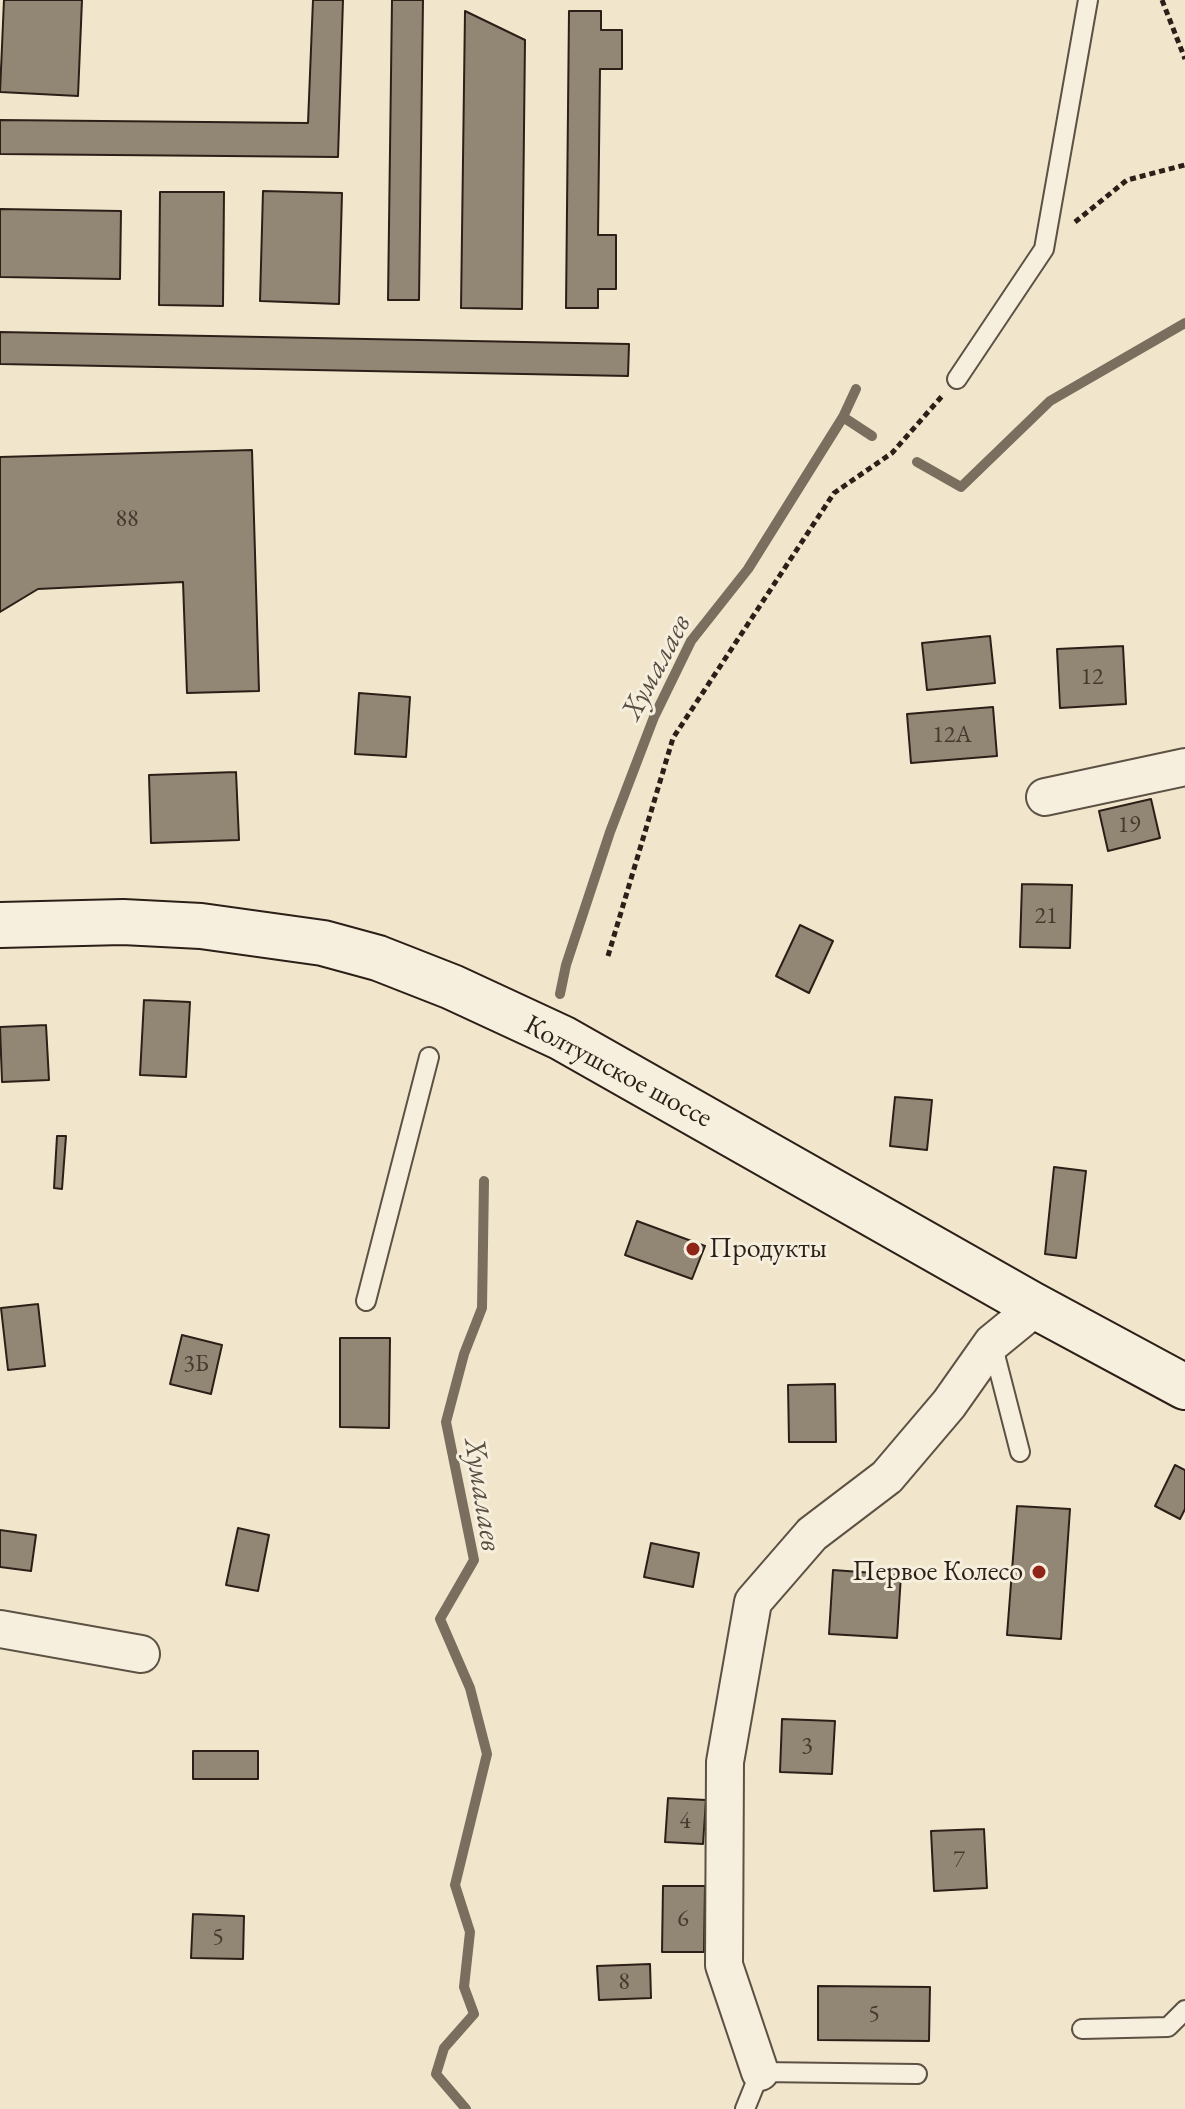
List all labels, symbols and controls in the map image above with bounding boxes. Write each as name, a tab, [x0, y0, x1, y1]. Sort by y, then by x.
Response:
house number: 88	[115, 505, 139, 533]
water label: Хумалаев	[614, 608, 700, 726]
house number: 12	[1080, 663, 1104, 691]
house number: 12А	[932, 721, 972, 749]
house number: 19	[1117, 811, 1141, 839]
house number: 21	[1034, 902, 1058, 930]
street label: Колтушское шоссе	[518, 1008, 718, 1136]
place label: Продукты	[709, 1232, 827, 1266]
marker: Продукты	[684, 1240, 702, 1258]
house number: 3Б	[183, 1350, 209, 1378]
water label: Хумалаев	[455, 1436, 509, 1554]
place label: Первое Колесо	[852, 1555, 1023, 1589]
marker: Первое Колесо	[1030, 1563, 1048, 1581]
house number: 3	[801, 1732, 813, 1760]
house number: 4	[679, 1807, 691, 1835]
house number: 7	[953, 1846, 965, 1874]
house number: 6	[677, 1905, 689, 1933]
house number: 5	[212, 1923, 224, 1951]
house number: 8	[618, 1968, 630, 1996]
house number: 5	[868, 2000, 880, 2028]

